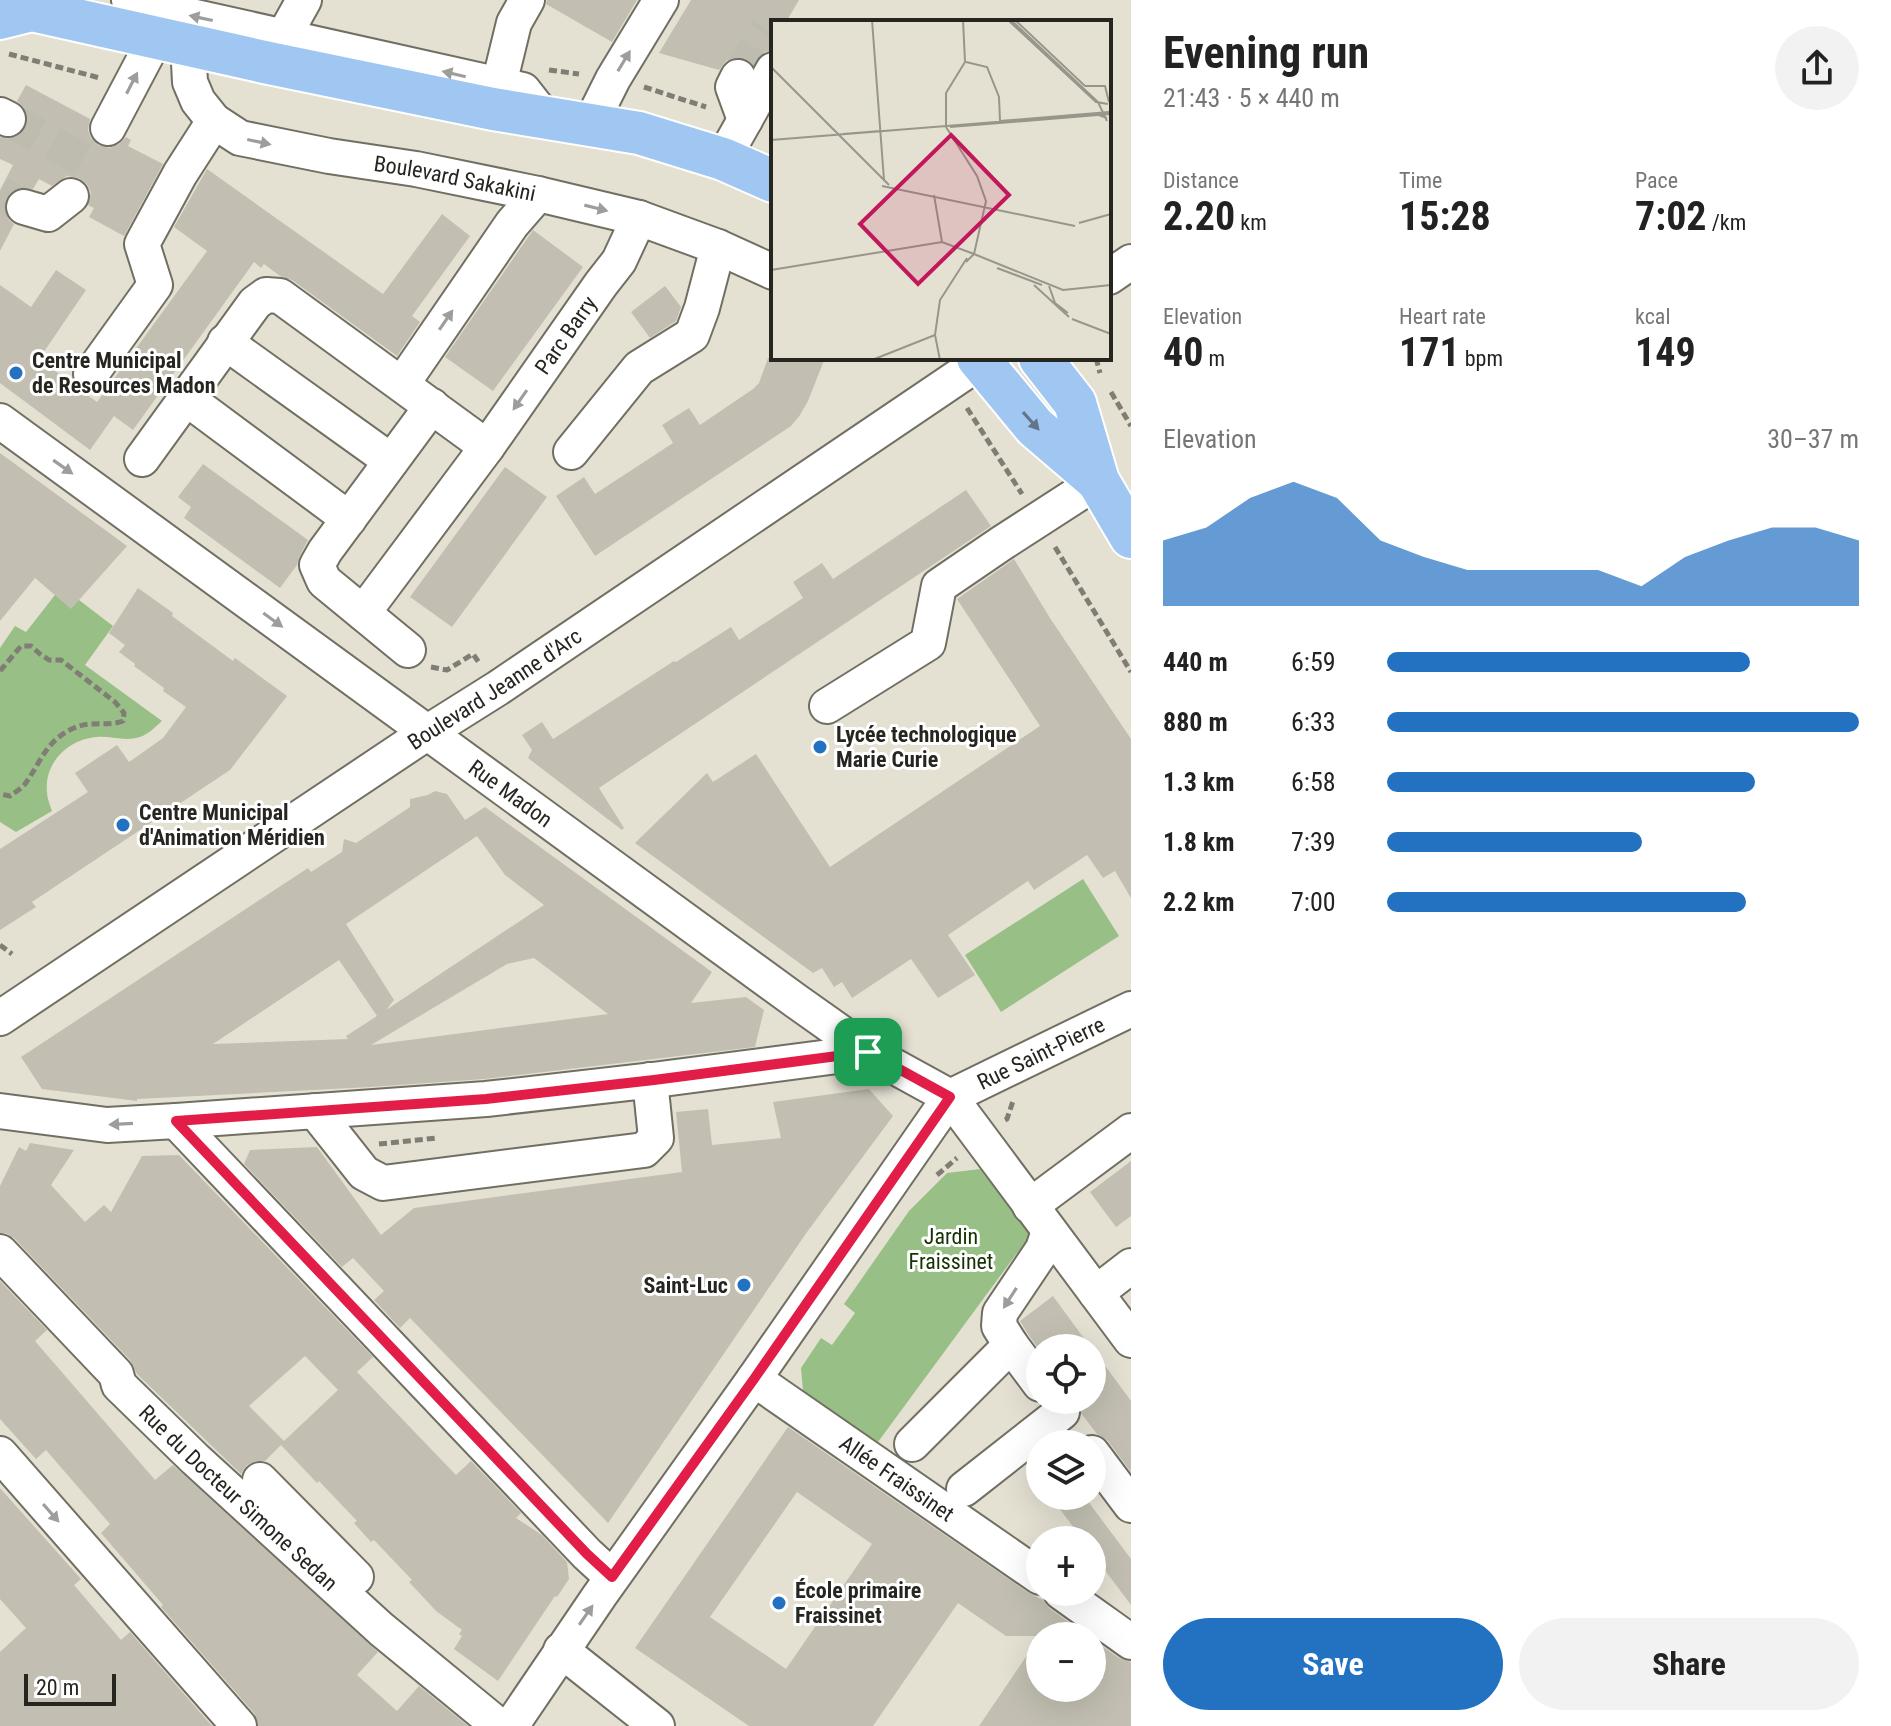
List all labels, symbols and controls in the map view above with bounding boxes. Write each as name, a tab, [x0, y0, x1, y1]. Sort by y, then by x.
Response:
one-way arrow	[188, 11, 213, 24]
inset map	[771, 20, 1111, 360]
button: share	[1775, 26, 1859, 110]
text: Evening run	[1163, 27, 1369, 79]
one-way arrow	[617, 50, 631, 72]
one-way arrow	[442, 67, 467, 80]
one-way arrow	[125, 71, 139, 94]
text: 21:43 · 5 × 440 m	[1163, 83, 1340, 113]
one-way arrow	[247, 136, 272, 148]
street label: Boulevard Sakakini	[372, 150, 538, 206]
text: Distance	[1163, 168, 1239, 193]
text: Time	[1399, 168, 1442, 193]
text: Pace	[1635, 168, 1678, 193]
text: 2.20	[1163, 193, 1235, 240]
text: 15:28	[1399, 193, 1491, 240]
text: 7:02	[1635, 193, 1707, 240]
one-way arrow	[584, 202, 609, 214]
text: km	[1235, 210, 1267, 235]
text: /km	[1707, 210, 1746, 235]
street label: Parc Barry	[529, 291, 601, 379]
text: Elevation	[1163, 304, 1242, 329]
text: Heart rate	[1399, 304, 1486, 329]
text: kcal	[1635, 304, 1670, 329]
one-way arrow	[438, 309, 453, 330]
text: 40	[1163, 329, 1203, 376]
text: 171	[1399, 329, 1460, 376]
text: 149	[1635, 329, 1696, 376]
text: m	[1203, 346, 1225, 371]
text: bpm	[1460, 346, 1503, 371]
place label: Centre Municipal de Resources Madon	[32, 348, 215, 398]
marker: Centre Municipal de Resources Madon	[7, 364, 25, 382]
one-way arrow	[513, 389, 528, 410]
one-way arrow	[1022, 411, 1039, 431]
text: Elevation	[1163, 424, 1257, 454]
text: 30–37 m	[1767, 424, 1859, 454]
one-way arrow	[53, 459, 74, 474]
one-way arrow	[263, 611, 284, 627]
street label: Boulevard Jeanne d'Arc	[403, 623, 586, 755]
text: 440 m	[1163, 647, 1228, 677]
text: 6:59	[1291, 647, 1336, 677]
text: 880 m	[1163, 707, 1228, 737]
text: 6:33	[1291, 707, 1336, 737]
place label: Lycée technologique Marie Curie	[836, 722, 1017, 772]
marker: Lycée technologique Marie Curie	[811, 738, 829, 756]
street label: Rue Madon	[464, 754, 558, 832]
text: 1.3 km	[1163, 767, 1235, 797]
text: 6:58	[1291, 767, 1336, 797]
place label: Centre Municipal d'Animation Méridien	[139, 800, 325, 850]
marker: Centre Municipal d'Animation Méridien	[114, 816, 132, 834]
text: 1.8 km	[1163, 827, 1235, 857]
text: 7:39	[1291, 827, 1336, 857]
text: 2.2 km	[1163, 887, 1235, 917]
text: 7:00	[1291, 887, 1336, 917]
street label: Rue Saint-Pierre	[973, 1011, 1108, 1094]
pin	[834, 1018, 902, 1086]
icon: arrive	[846, 1030, 890, 1074]
one-way arrow	[108, 1118, 133, 1131]
park label: Jardin Fraissinet	[909, 1224, 993, 1274]
place label: Saint-Luc	[643, 1273, 728, 1298]
marker: Saint-Luc	[735, 1276, 753, 1294]
one-way arrow	[1003, 1287, 1018, 1309]
map controls	[1026, 1334, 1106, 1702]
button: locate	[1026, 1334, 1106, 1414]
street label: Rue du Docteur Simone Sedan	[134, 1399, 343, 1596]
street label: Allée Fraissinet	[835, 1430, 959, 1526]
button: layers	[1026, 1430, 1106, 1510]
one-way arrow	[42, 1503, 60, 1522]
button: +	[1026, 1526, 1106, 1606]
place label: École primaire Fraissinet	[795, 1578, 921, 1628]
marker: École primaire Fraissinet	[770, 1594, 788, 1612]
one-way arrow	[578, 1604, 593, 1625]
button: Save	[1163, 1618, 1503, 1710]
button: Share	[1519, 1618, 1859, 1710]
button: −	[1026, 1622, 1106, 1702]
scale bar	[24, 1670, 116, 1706]
text: 20 m	[36, 1675, 79, 1700]

